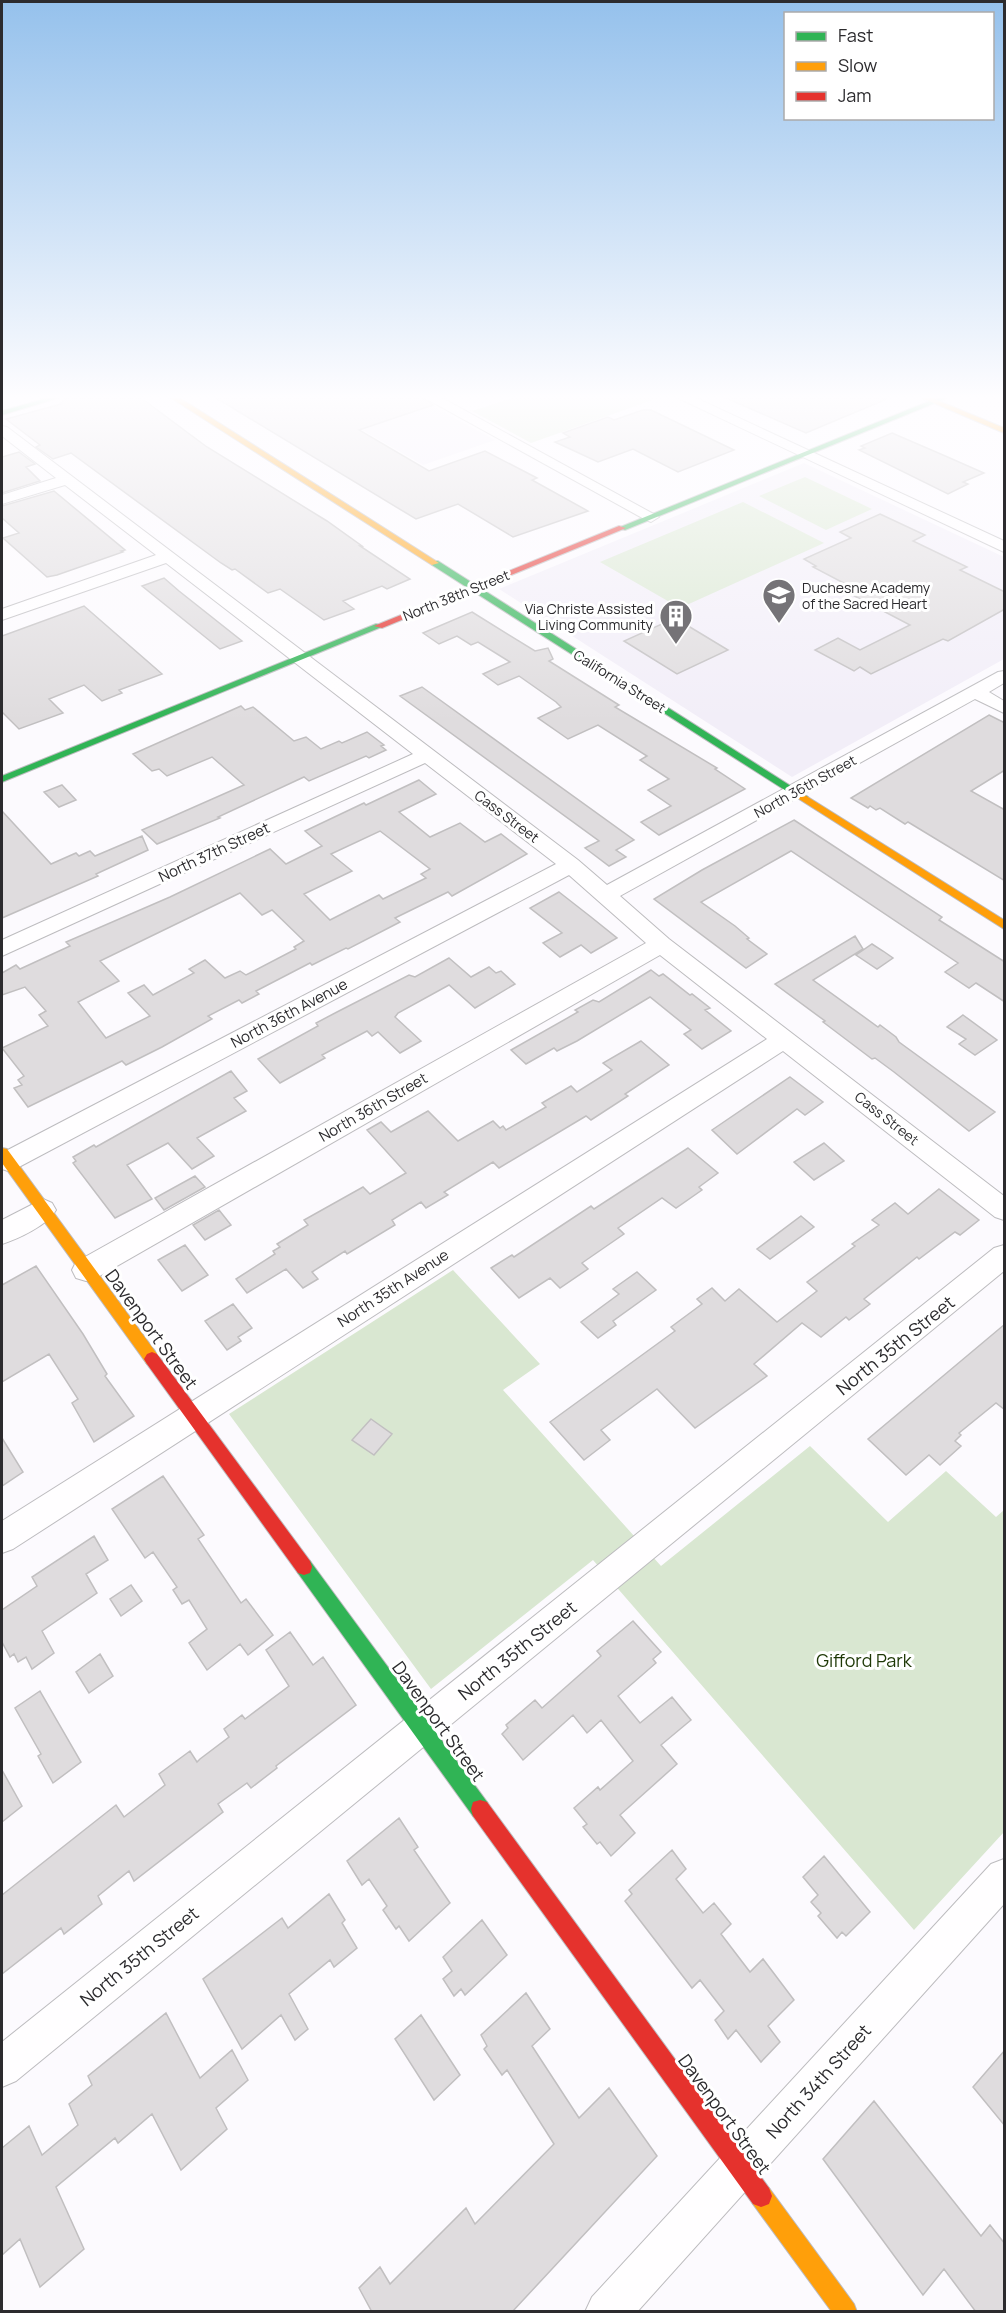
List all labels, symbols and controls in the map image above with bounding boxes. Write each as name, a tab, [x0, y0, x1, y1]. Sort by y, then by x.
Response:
legend	[784, 12, 994, 120]
text: Fast	[838, 23, 873, 47]
text: Slow	[838, 53, 878, 77]
text: Jam	[838, 83, 872, 107]
street label: North 38th Street	[400, 565, 512, 625]
school or university icon: Duchesne Academy of the Sacred Heart	[761, 577, 797, 624]
place label: Duchesne Academy of the Sacred Heart	[802, 578, 931, 613]
building icon: Via Christe Assisted Living Community	[658, 598, 694, 645]
place label: Via Christe Assisted Living Community	[525, 599, 654, 634]
street label: California Street	[570, 645, 670, 717]
street label: North 36th Street	[751, 750, 860, 822]
street label: Cass Street	[471, 785, 544, 847]
street label: North 37th Street	[155, 817, 273, 887]
street label: North 36th Avenue	[227, 973, 351, 1053]
street label: North 36th Street	[315, 1067, 431, 1147]
street label: Cass Street	[851, 1087, 923, 1149]
street label: North 35th Avenue	[333, 1244, 453, 1332]
street label: Davenport Street	[100, 1264, 204, 1394]
street label: North 35th Street	[831, 1290, 959, 1400]
street label: North 35th Street	[453, 1595, 581, 1705]
park label: Gifford Park	[816, 1648, 913, 1672]
street label: Davenport Street	[387, 1656, 491, 1786]
street label: North 35th Street	[75, 1901, 203, 2011]
street label: North 34th Street	[760, 2019, 876, 2143]
street label: Davenport Street	[673, 2049, 777, 2179]

